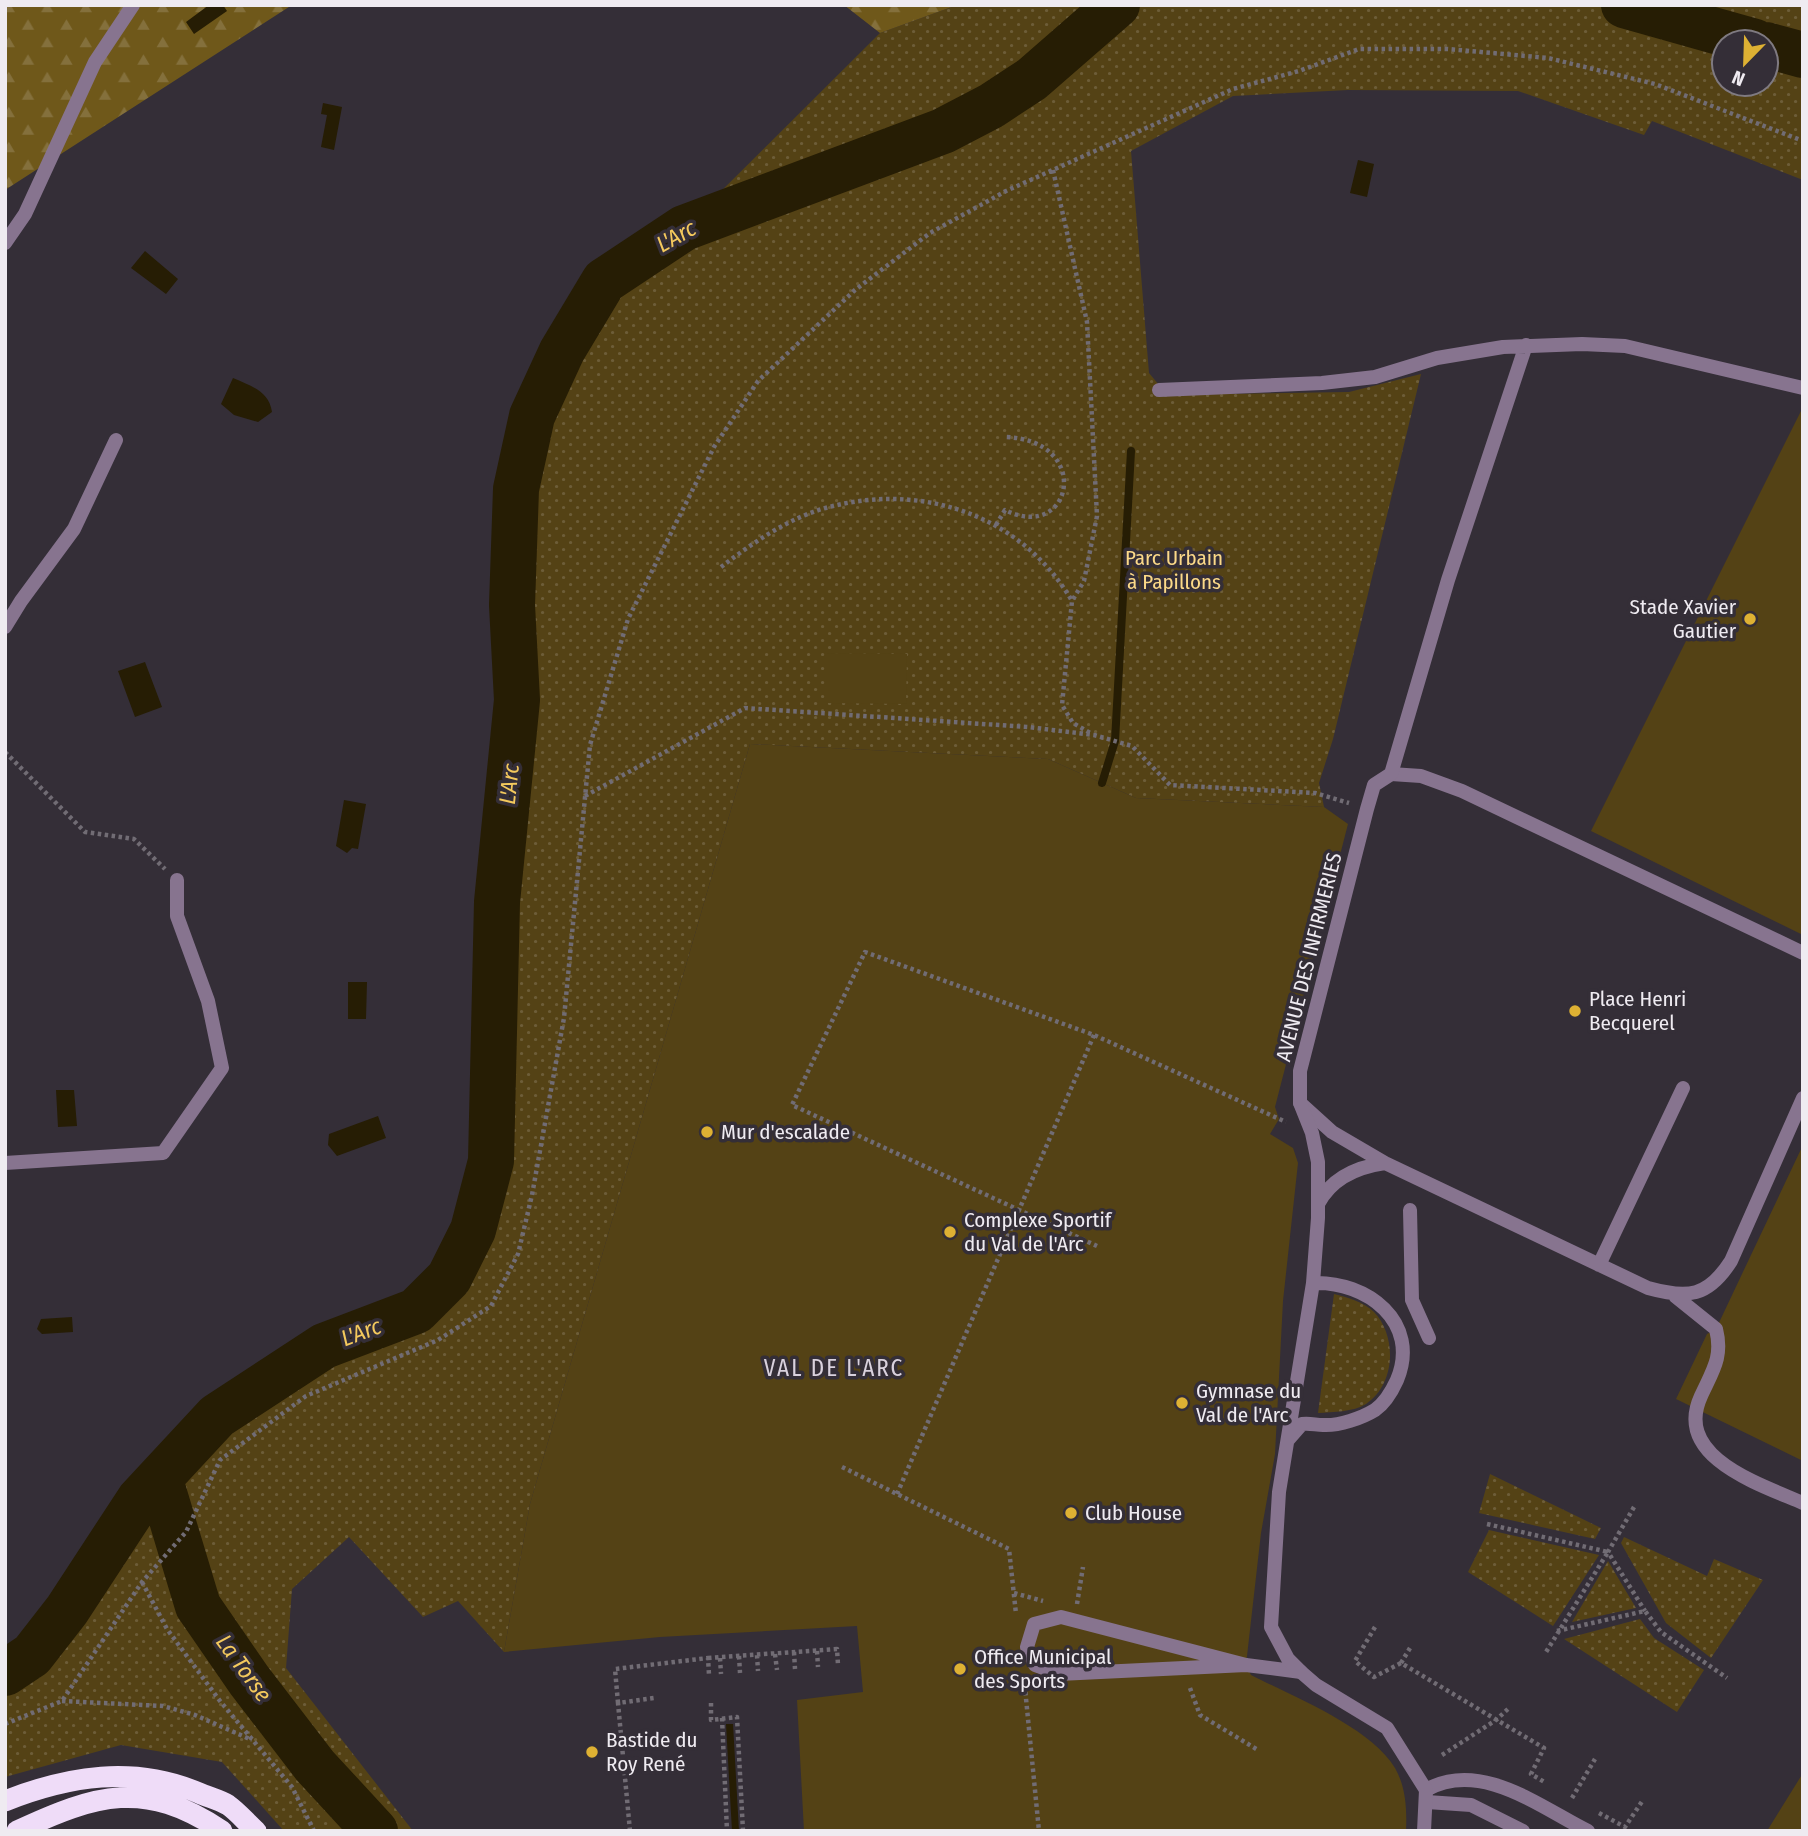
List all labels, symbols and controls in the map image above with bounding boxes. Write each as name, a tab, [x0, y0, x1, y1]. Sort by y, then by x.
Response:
north arrow	[1710, 28, 1780, 98]
text: N	[1729, 65, 1748, 91]
water label: L'Arc	[651, 213, 702, 258]
park label: Parc Urbain à Papillons	[1125, 545, 1223, 595]
place label: Stade Xavier Gautier	[1630, 594, 1737, 644]
marker: Stade Xavier Gautier	[1742, 611, 1758, 627]
water label: L'Arc	[493, 761, 525, 806]
street label: AVENUE DES INFIRMERIES	[1270, 850, 1348, 1064]
place label: Place Henri Becquerel	[1589, 986, 1686, 1036]
marker: Place Henri Becquerel	[1567, 1003, 1583, 1019]
place label: Mur d'escalade	[721, 1119, 850, 1145]
marker: Mur d'escalade	[699, 1124, 715, 1140]
place label: Complexe Sportif du Val de l'Arc	[964, 1207, 1113, 1257]
marker: Complexe Sportif du Val de l'Arc	[942, 1224, 958, 1240]
water label: L'Arc	[337, 1311, 386, 1352]
district label: VAL DE L'ARC	[764, 1354, 904, 1382]
place label: Gymnase du Val de l'Arc	[1196, 1378, 1301, 1428]
marker: Gymnase du Val de l'Arc	[1174, 1395, 1190, 1411]
place label: Club House	[1085, 1500, 1182, 1526]
marker: Club House	[1063, 1505, 1079, 1521]
water label: La Torse	[210, 1629, 278, 1707]
place label: Office Municipal des Sports	[974, 1644, 1112, 1694]
marker: Office Municipal des Sports	[952, 1661, 968, 1677]
place label: Bastide du Roy René	[606, 1727, 698, 1777]
marker: Bastide du Roy René	[584, 1744, 600, 1760]

